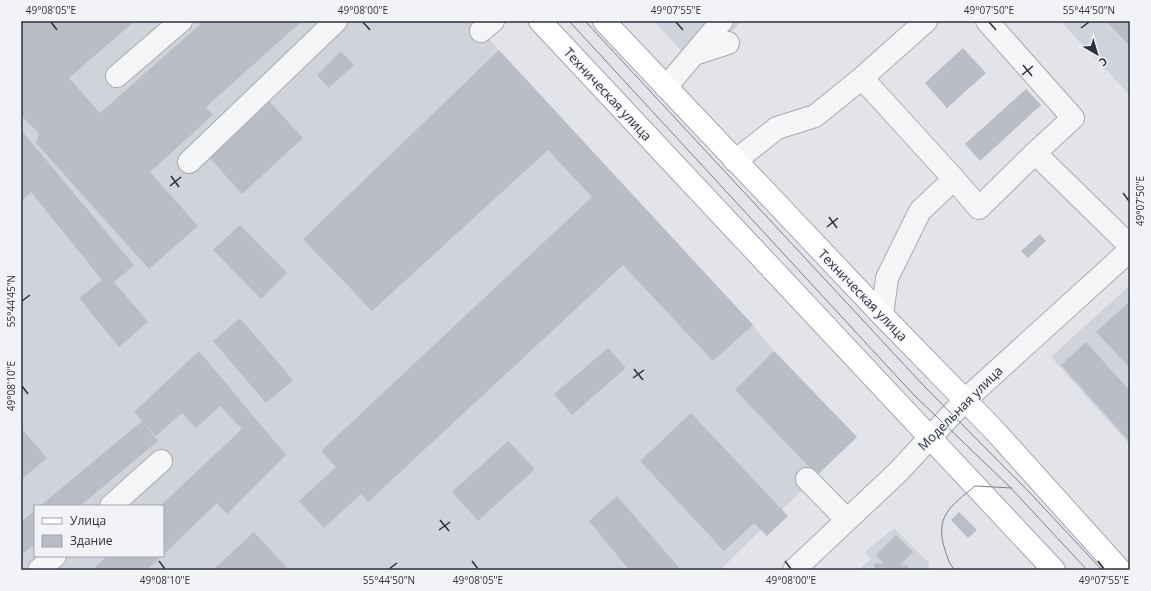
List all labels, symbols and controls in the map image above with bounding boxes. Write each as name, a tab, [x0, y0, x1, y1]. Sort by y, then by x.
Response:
text: 49°08'05"E	[26, 3, 76, 17]
text: 49°08'00"E	[338, 3, 388, 17]
text: 49°07'55"E	[651, 3, 701, 17]
text: 49°07'50"E	[964, 3, 1014, 17]
text: 55°44'50"N	[1063, 3, 1115, 17]
north arrow	[1077, 34, 1117, 74]
street label: Техническая улица	[560, 44, 656, 144]
text: С	[1096, 54, 1111, 70]
text: 49°07'50"E	[1133, 176, 1147, 226]
street label: Техническая улица	[814, 245, 912, 345]
text: 55°44'45"N	[4, 275, 18, 327]
text: 49°08'10"E	[4, 361, 18, 411]
street label: Модельная улица	[914, 362, 1006, 454]
legend	[34, 505, 164, 557]
text: Улица	[70, 512, 106, 529]
text: Здание	[70, 532, 113, 549]
text: 49°08'10"E	[140, 573, 190, 587]
text: 55°44'50"N	[363, 573, 415, 587]
text: 49°08'05"E	[453, 573, 503, 587]
text: 49°08'00"E	[766, 573, 816, 587]
text: 49°07'55"E	[1079, 573, 1129, 587]

